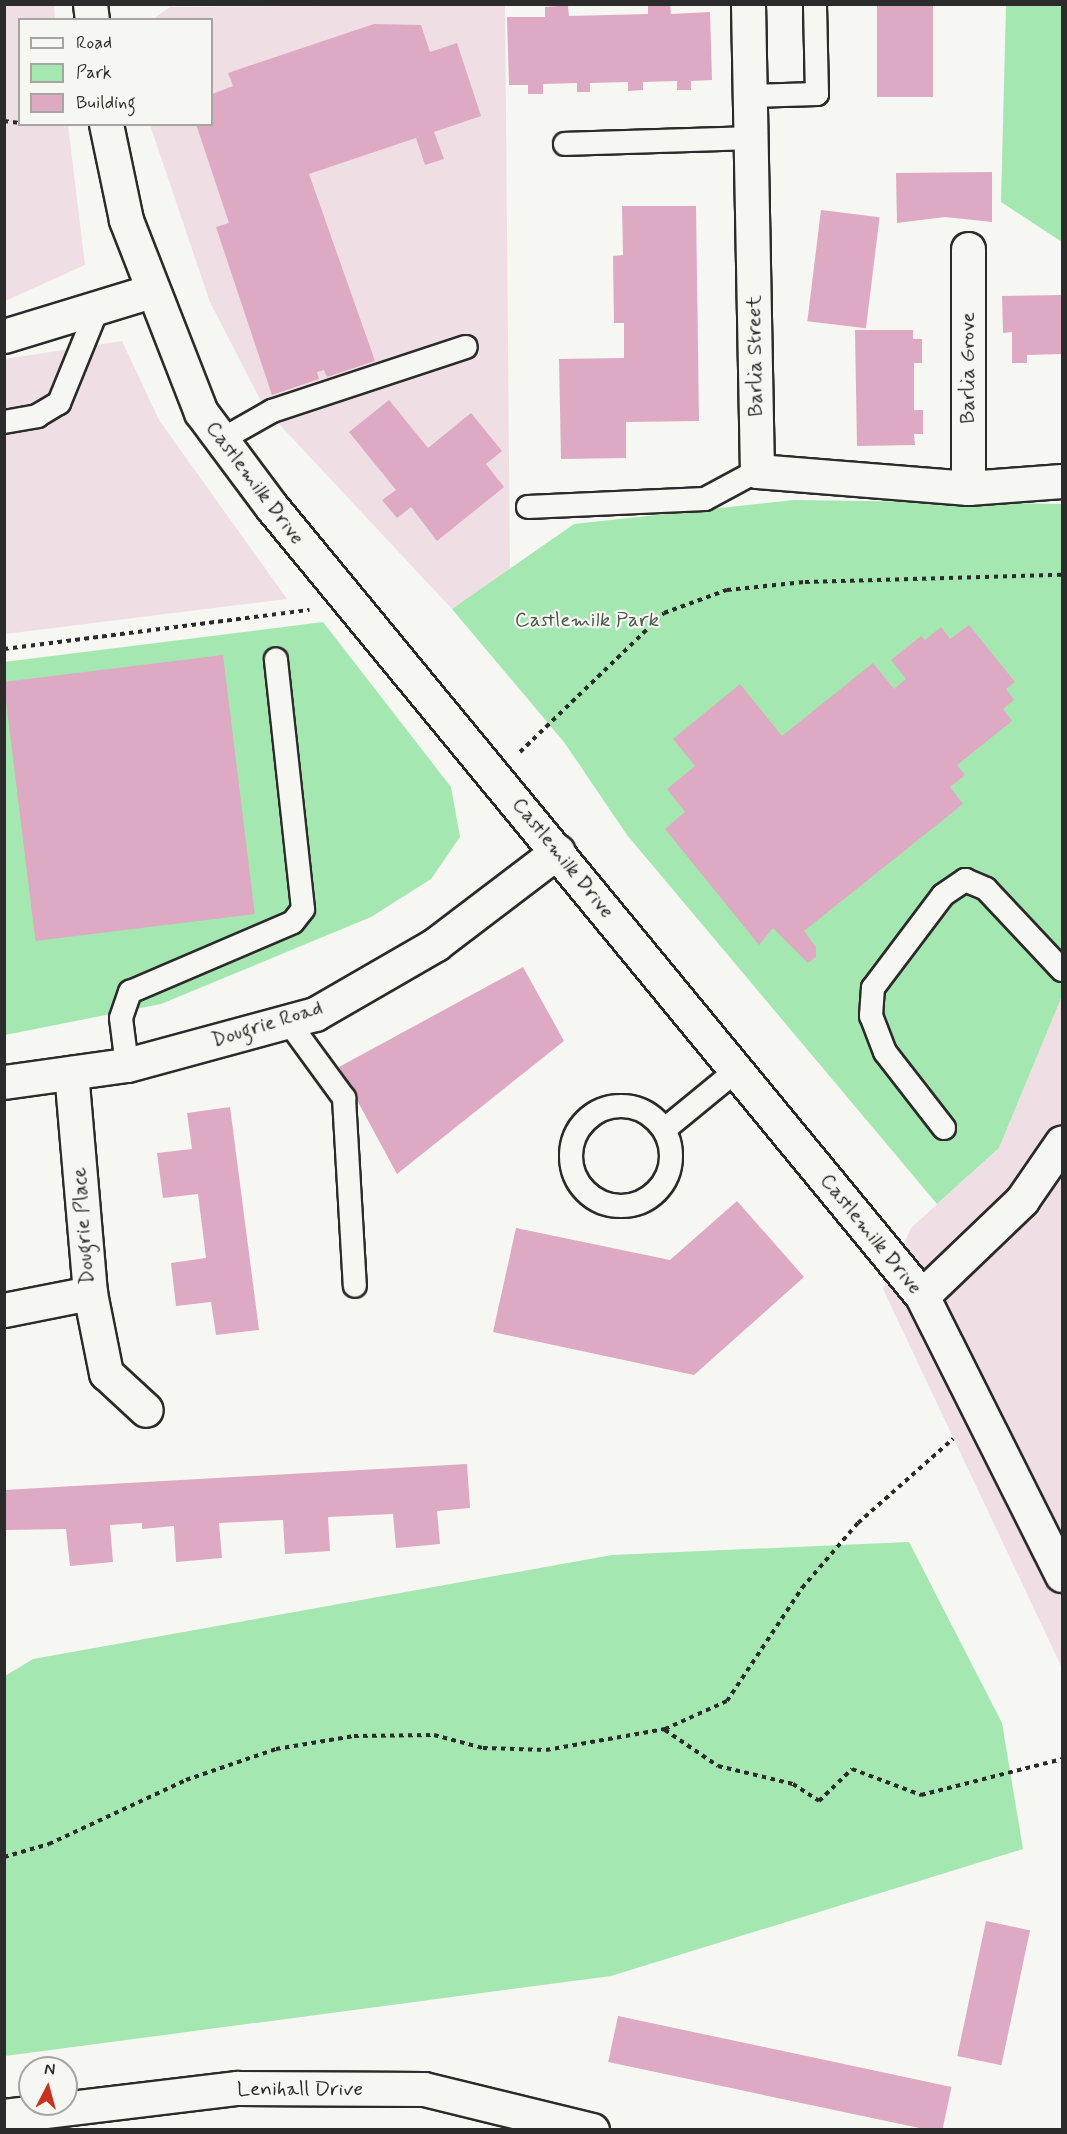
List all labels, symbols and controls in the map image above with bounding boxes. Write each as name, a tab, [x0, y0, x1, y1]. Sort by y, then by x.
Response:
legend	[18, 18, 213, 126]
text: Road	[76, 31, 112, 55]
text: Park	[76, 61, 112, 85]
text: Building	[76, 91, 136, 115]
street label: Barlia Street	[741, 295, 769, 417]
street label: Barlia Grove	[955, 312, 981, 424]
street label: Castlemilk Drive	[201, 417, 309, 549]
park label: Castlemilk Park	[516, 607, 658, 633]
street label: Castlemilk Drive	[507, 793, 619, 923]
street label: Dougrie Road	[209, 995, 325, 1053]
street label: Dougrie Place	[66, 1167, 100, 1285]
street label: Castlemilk Drive	[815, 1169, 927, 1299]
north arrow	[18, 2056, 78, 2116]
text: N	[43, 2059, 56, 2081]
street label: Lenihall Drive	[238, 2076, 362, 2102]

